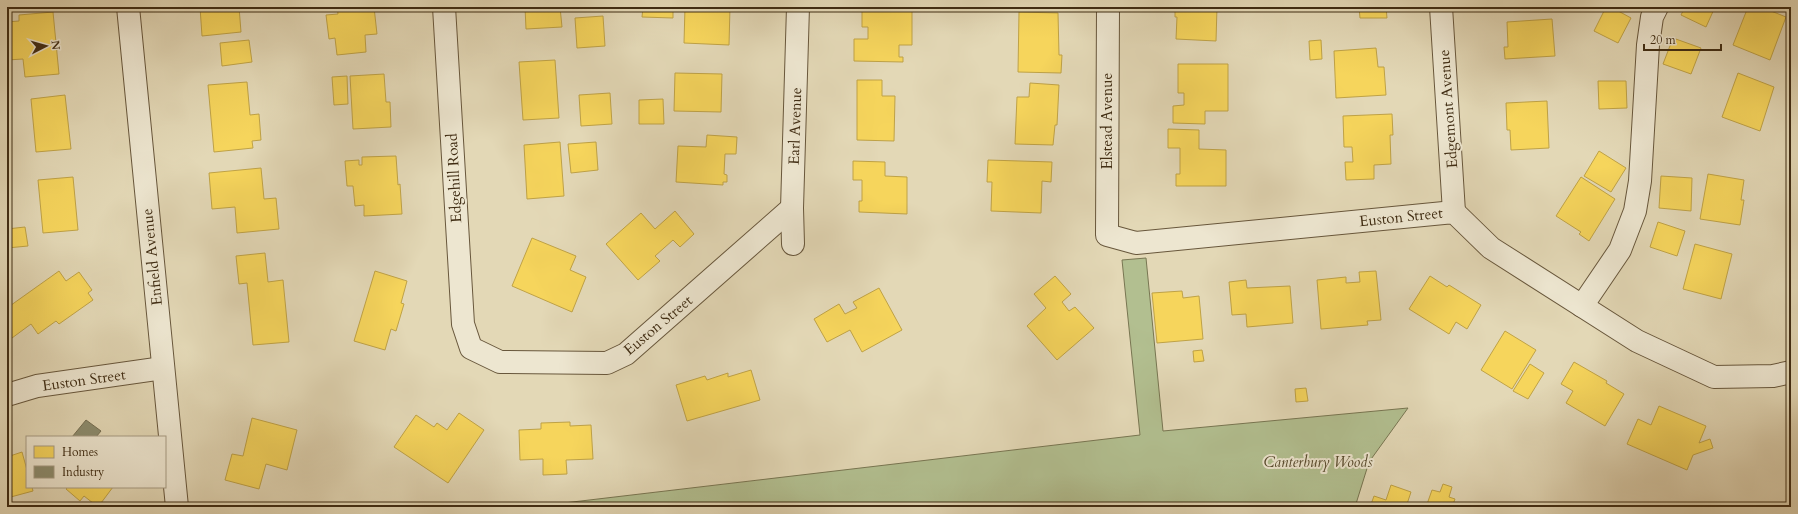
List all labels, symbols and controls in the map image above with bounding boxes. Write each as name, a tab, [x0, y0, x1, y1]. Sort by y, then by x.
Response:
north arrow	[26, 26, 66, 66]
scale bar	[1644, 26, 1721, 52]
text: 20 m	[1650, 32, 1677, 48]
text: N	[47, 39, 63, 51]
street label: Edgemont Avenue	[1434, 49, 1462, 169]
street label: Elstead Avenue	[1097, 72, 1117, 169]
street label: Earl Avenue	[784, 87, 806, 165]
street label: Edgehill Road	[442, 133, 466, 223]
street label: Euston Street	[1358, 203, 1444, 231]
street label: Enfield Avenue	[137, 207, 167, 307]
street label: Euston Street	[619, 290, 697, 360]
street label: Euston Street	[41, 364, 127, 396]
legend	[26, 436, 166, 488]
text: Homes	[62, 444, 98, 460]
park label: Canterbury Woods	[1263, 452, 1373, 472]
text: Industry	[62, 464, 105, 480]

